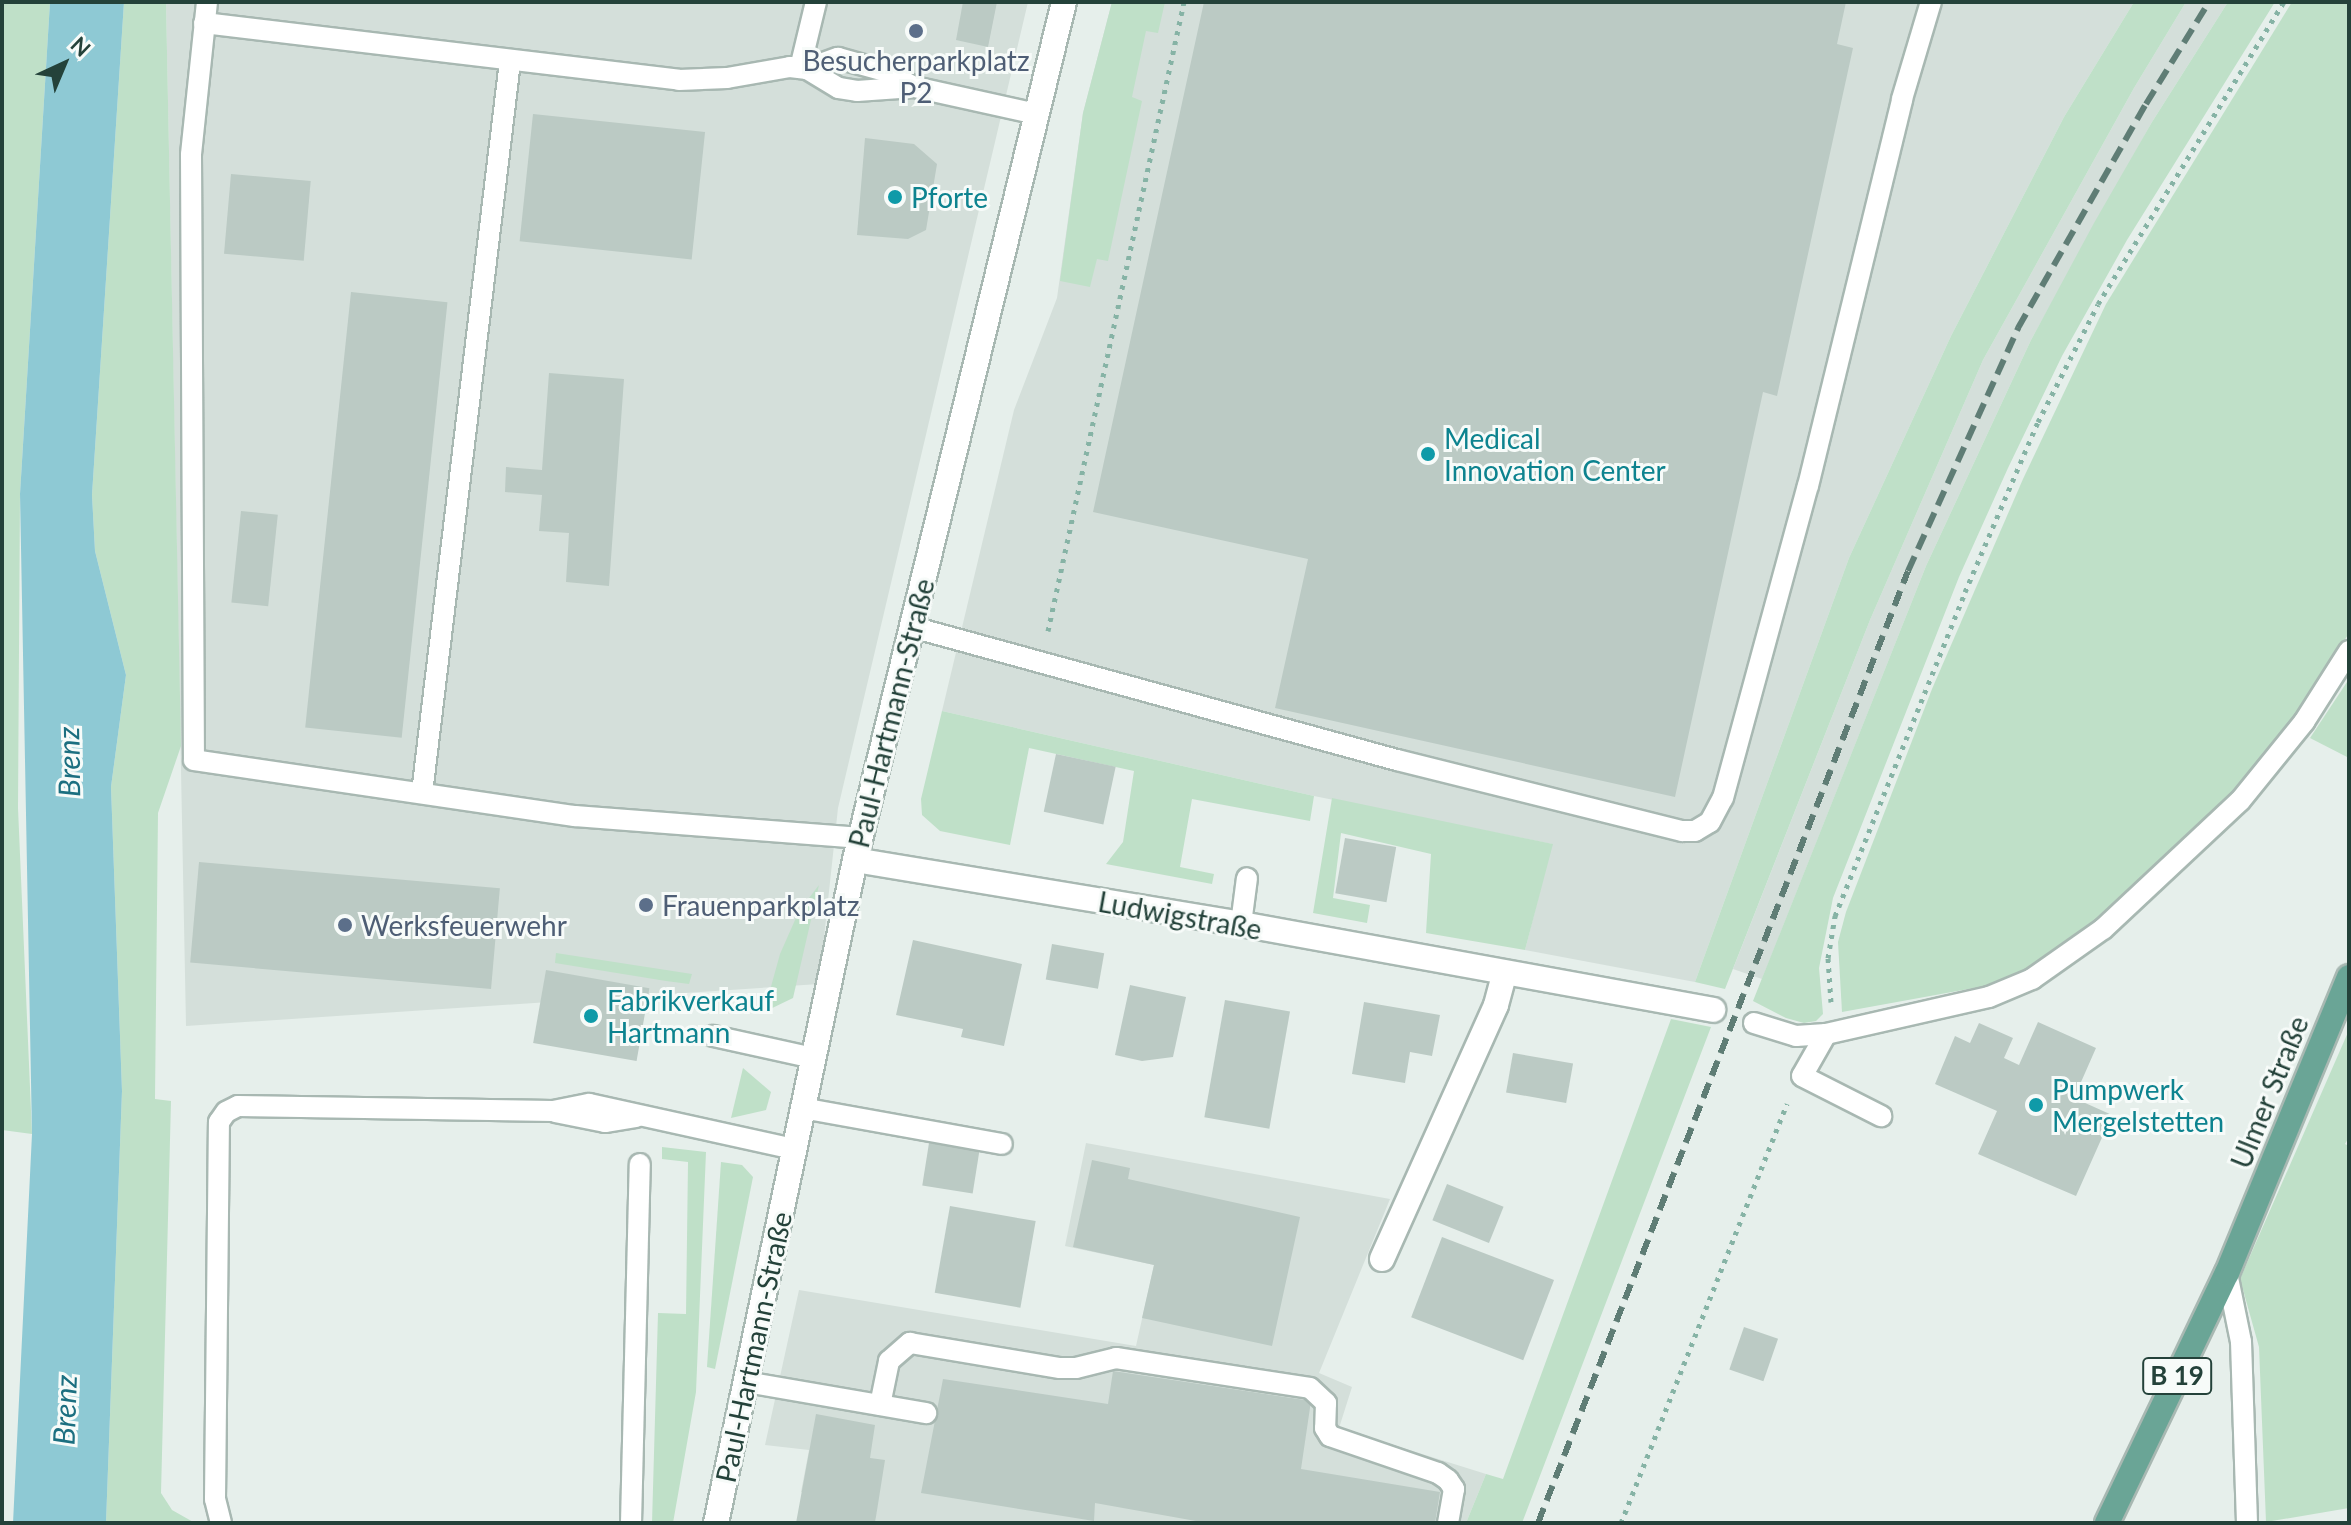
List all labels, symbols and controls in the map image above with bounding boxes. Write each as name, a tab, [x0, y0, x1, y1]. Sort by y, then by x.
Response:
marker: Besucherparkplatz P2	[907, 22, 925, 40]
north arrow	[24, 24, 104, 104]
text: N	[66, 31, 96, 62]
place label: Besucherparkplatz P2	[802, 43, 1030, 109]
place label: Pforte	[911, 180, 988, 214]
marker: Pforte	[886, 188, 904, 206]
place label: Medical Innovation Center	[1444, 421, 1666, 487]
marker: Medical Innovation Center	[1419, 445, 1437, 463]
street label: Paul-Hartmann-Straße	[841, 575, 941, 851]
water label: Brenz	[49, 726, 87, 798]
street label: Ludwigstraße	[1096, 884, 1264, 946]
place label: Frauenparkplatz	[662, 888, 859, 922]
marker: Frauenparkplatz	[637, 896, 655, 914]
place label: Werksfeuerwehr	[361, 908, 567, 942]
marker: Werksfeuerwehr	[336, 916, 354, 934]
place label: Fabrikverkauf Hartmann	[607, 983, 774, 1049]
marker: Fabrikverkauf Hartmann	[582, 1007, 600, 1025]
street label: Ulmer Straße	[2223, 1011, 2315, 1173]
place label: Pumpwerk Mergelstetten	[2052, 1072, 2224, 1138]
marker: Pumpwerk Mergelstetten	[2027, 1096, 2045, 1114]
street label: Paul-Hartmann-Straße	[708, 1208, 798, 1486]
road number: B 19	[2141, 1354, 2213, 1398]
water label: Brenz	[45, 1374, 83, 1446]

